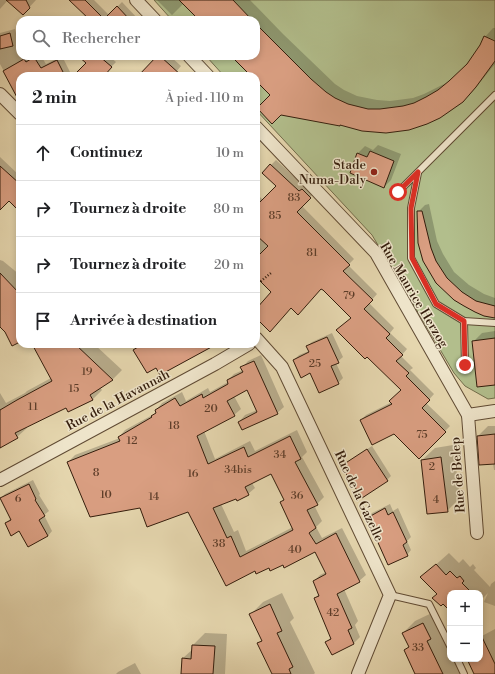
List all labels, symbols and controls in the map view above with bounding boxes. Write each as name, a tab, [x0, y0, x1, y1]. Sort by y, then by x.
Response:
search box	[16, 16, 260, 60]
icon: search	[30, 27, 52, 49]
text: Rechercher	[62, 29, 141, 48]
text: 2 min	[32, 87, 77, 109]
text: À pied · 110 m	[165, 90, 244, 106]
icon: ahead	[32, 142, 54, 164]
text: Continuez	[70, 143, 142, 162]
text: 10 m	[216, 145, 244, 161]
place label: Stade Numa-Daly	[299, 157, 367, 188]
marker: Stade Numa-Daly	[369, 167, 379, 177]
route start	[389, 183, 407, 201]
house number: 83	[288, 191, 300, 205]
icon: right	[32, 198, 54, 220]
text: Tournez à droite	[70, 199, 186, 218]
text: 80 m	[213, 201, 244, 217]
house number: 85	[269, 209, 281, 223]
street label: Rue Maurice Herzog	[376, 239, 452, 351]
house number: 81	[306, 246, 318, 260]
icon: right	[32, 254, 54, 276]
text: Tournez à droite	[70, 255, 186, 274]
text: 20 m	[214, 257, 244, 273]
house number: 79	[343, 289, 355, 303]
icon: arrive	[32, 310, 54, 332]
text: Arrivée à destination	[70, 311, 217, 330]
route end	[456, 356, 474, 374]
house number: 25	[309, 357, 321, 371]
house number: 19	[81, 365, 93, 379]
street label: Rue de la Havannah	[63, 366, 173, 434]
house number: 15	[69, 382, 79, 396]
house number: 11	[28, 400, 38, 414]
house number: 20	[204, 402, 218, 416]
house number: 18	[168, 419, 180, 433]
house number: 75	[416, 428, 428, 442]
house number: 12	[126, 434, 138, 448]
street label: Rue de Belep	[447, 437, 469, 513]
house number: 34	[274, 448, 287, 462]
street label: Rue de la Gazelle	[331, 448, 387, 544]
house number: 2	[429, 460, 435, 474]
house number: 34bis	[224, 463, 252, 477]
house number: 8	[93, 466, 100, 480]
house number: 16	[187, 467, 199, 481]
house number: 10	[100, 488, 112, 502]
house number: 36	[291, 489, 304, 503]
house number: 14	[149, 490, 160, 504]
house number: 6	[15, 492, 22, 506]
house number: 4	[433, 493, 440, 507]
house number: 38	[213, 537, 226, 551]
house number: 40	[288, 543, 302, 557]
map controls	[447, 590, 483, 662]
button: +	[447, 590, 483, 626]
house number: 42	[327, 606, 339, 620]
button: −	[447, 626, 483, 662]
house number: 33	[412, 641, 424, 655]

